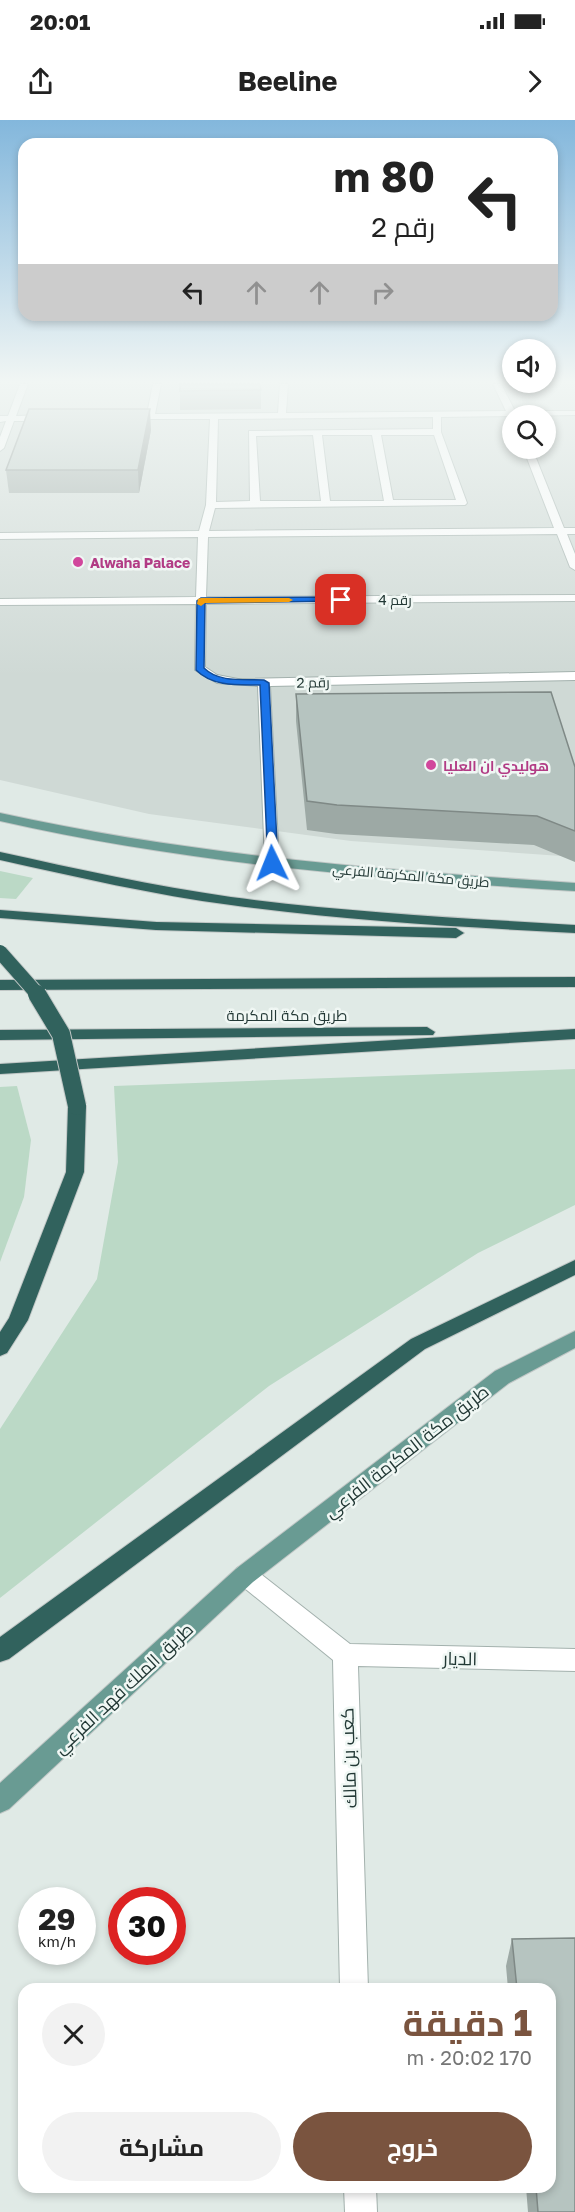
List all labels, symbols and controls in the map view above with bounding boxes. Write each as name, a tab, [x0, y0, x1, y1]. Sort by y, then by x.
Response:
text: 20:01	[30, 8, 90, 35]
icon: share	[24, 65, 57, 98]
text: Beeline	[238, 65, 337, 97]
icon: forward	[518, 65, 551, 98]
text: 80 m	[334, 151, 435, 201]
icon: left	[456, 162, 534, 240]
text: رقم 2	[371, 211, 435, 243]
icon: left	[177, 276, 210, 309]
icon: ahead	[240, 276, 273, 309]
icon: ahead	[303, 276, 336, 309]
icon: right	[366, 276, 399, 309]
map controls	[502, 339, 556, 459]
button: sound	[502, 339, 556, 393]
button: search	[502, 405, 556, 459]
place label: Alwaha Palace	[90, 554, 190, 571]
marker: Alwaha Palace	[71, 555, 85, 569]
pin	[315, 574, 366, 625]
icon: arrive	[324, 583, 357, 616]
street label: رقم 4	[378, 591, 412, 610]
street label: رقم 2	[296, 673, 330, 693]
place label: هوليدي ان العليا	[443, 757, 549, 777]
marker: هوليدي ان العليا	[424, 758, 438, 772]
position arrow	[240, 831, 304, 895]
street label: طريق مكة المكرمة الفرعي	[331, 860, 490, 894]
street label: طريق مكة المكرمة	[227, 1006, 347, 1026]
street label: طريق مكة المكرمة الفرعي	[319, 1380, 495, 1525]
street label: طريق الملك فهد الفرعي	[49, 1618, 200, 1761]
street label: الديار	[442, 1647, 477, 1670]
street label: كعب بن مالك	[335, 1707, 362, 1809]
speed limit sign: 30	[108, 1887, 186, 1965]
text: 29	[38, 1901, 76, 1937]
text: km/h	[38, 1932, 76, 1950]
text: 1 دقيقة	[403, 2001, 532, 2044]
button: close	[42, 2003, 105, 2066]
text: 170 m · 20:02	[407, 2045, 532, 2069]
button: مشاركة	[42, 2112, 281, 2181]
button: خروج	[293, 2112, 532, 2181]

